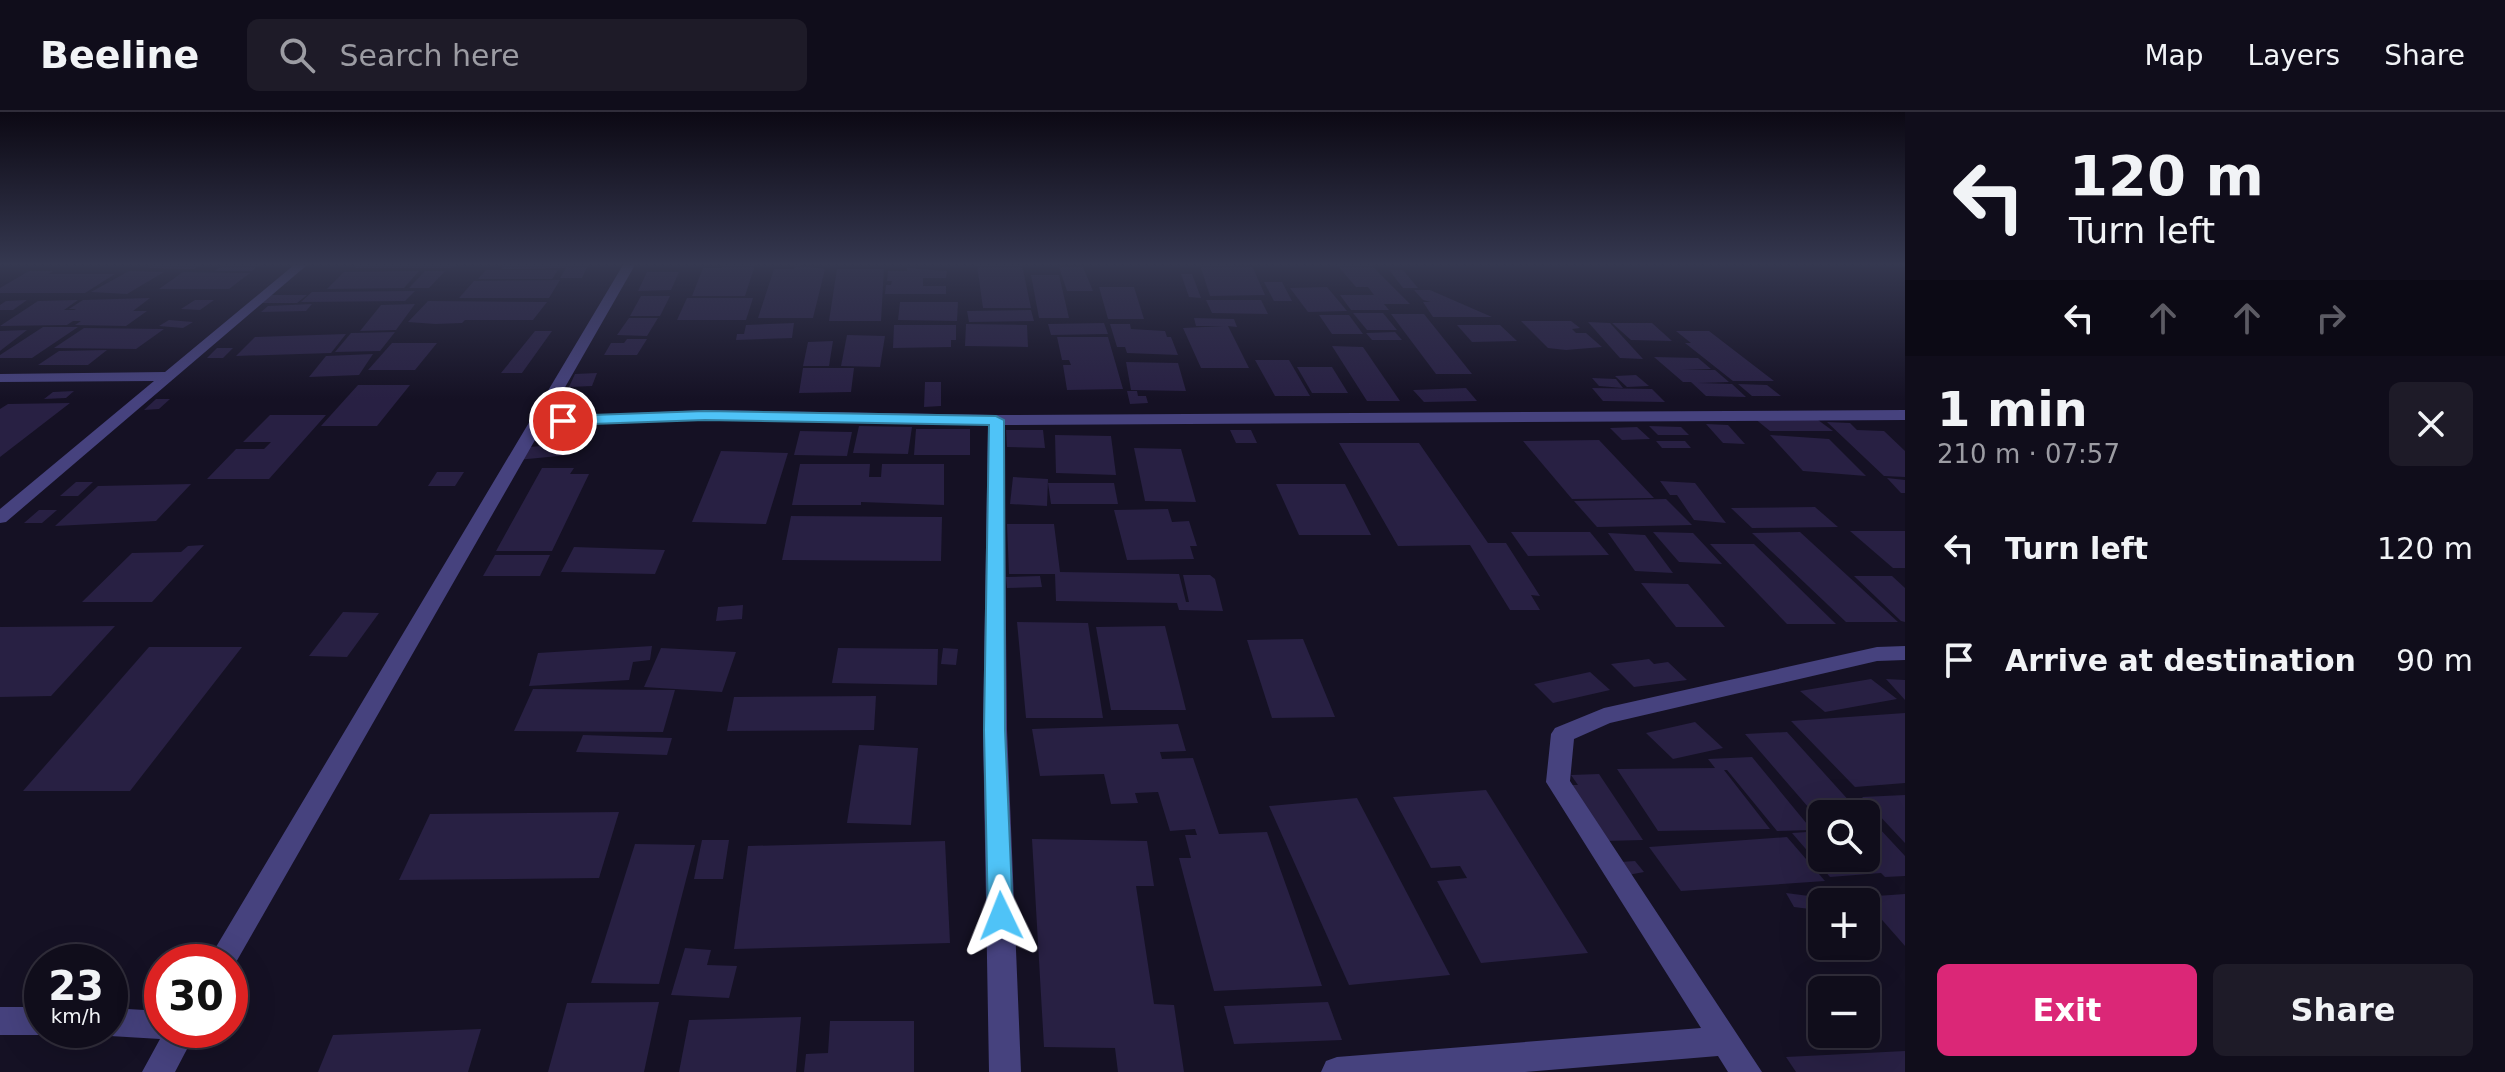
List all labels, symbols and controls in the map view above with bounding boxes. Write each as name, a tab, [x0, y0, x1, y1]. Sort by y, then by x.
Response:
search box	[247, 19, 807, 91]
text: Beeline	[40, 33, 199, 77]
icon: search	[275, 33, 319, 77]
text: Search here	[339, 38, 520, 73]
text: Map	[2144, 39, 2204, 72]
text: Layers	[2248, 39, 2340, 72]
text: Share	[2384, 39, 2465, 72]
text: 120 m	[2069, 143, 2264, 208]
icon: left	[1937, 144, 2041, 248]
text: Turn left	[2069, 210, 2215, 251]
icon: left	[2057, 296, 2101, 340]
icon: ahead	[2141, 296, 2185, 340]
icon: ahead	[2225, 296, 2269, 340]
icon: right	[2309, 296, 2353, 340]
text: 1 min	[1937, 381, 2088, 437]
button: close	[2389, 382, 2473, 466]
pin	[529, 387, 597, 455]
icon: arrive	[541, 399, 585, 443]
text: 210 m · 07:57	[1937, 439, 2120, 469]
icon: left	[1937, 526, 1981, 570]
text: Turn left	[2005, 531, 2148, 566]
text: 120 m	[2377, 531, 2473, 566]
icon: arrive	[1937, 638, 1981, 682]
text: Arrive at destination	[2005, 643, 2356, 678]
text: 90 m	[2396, 643, 2473, 678]
map controls	[1808, 800, 1880, 1048]
button: search	[1808, 800, 1880, 872]
position arrow	[959, 874, 1043, 958]
button: +	[1808, 888, 1880, 960]
speed limit sign: 30	[144, 944, 248, 1048]
text: 23	[48, 963, 104, 1009]
button: Exit	[1937, 964, 2197, 1056]
button: Share	[2213, 964, 2473, 1056]
button: −	[1808, 976, 1880, 1048]
text: km/h	[51, 1004, 101, 1028]

